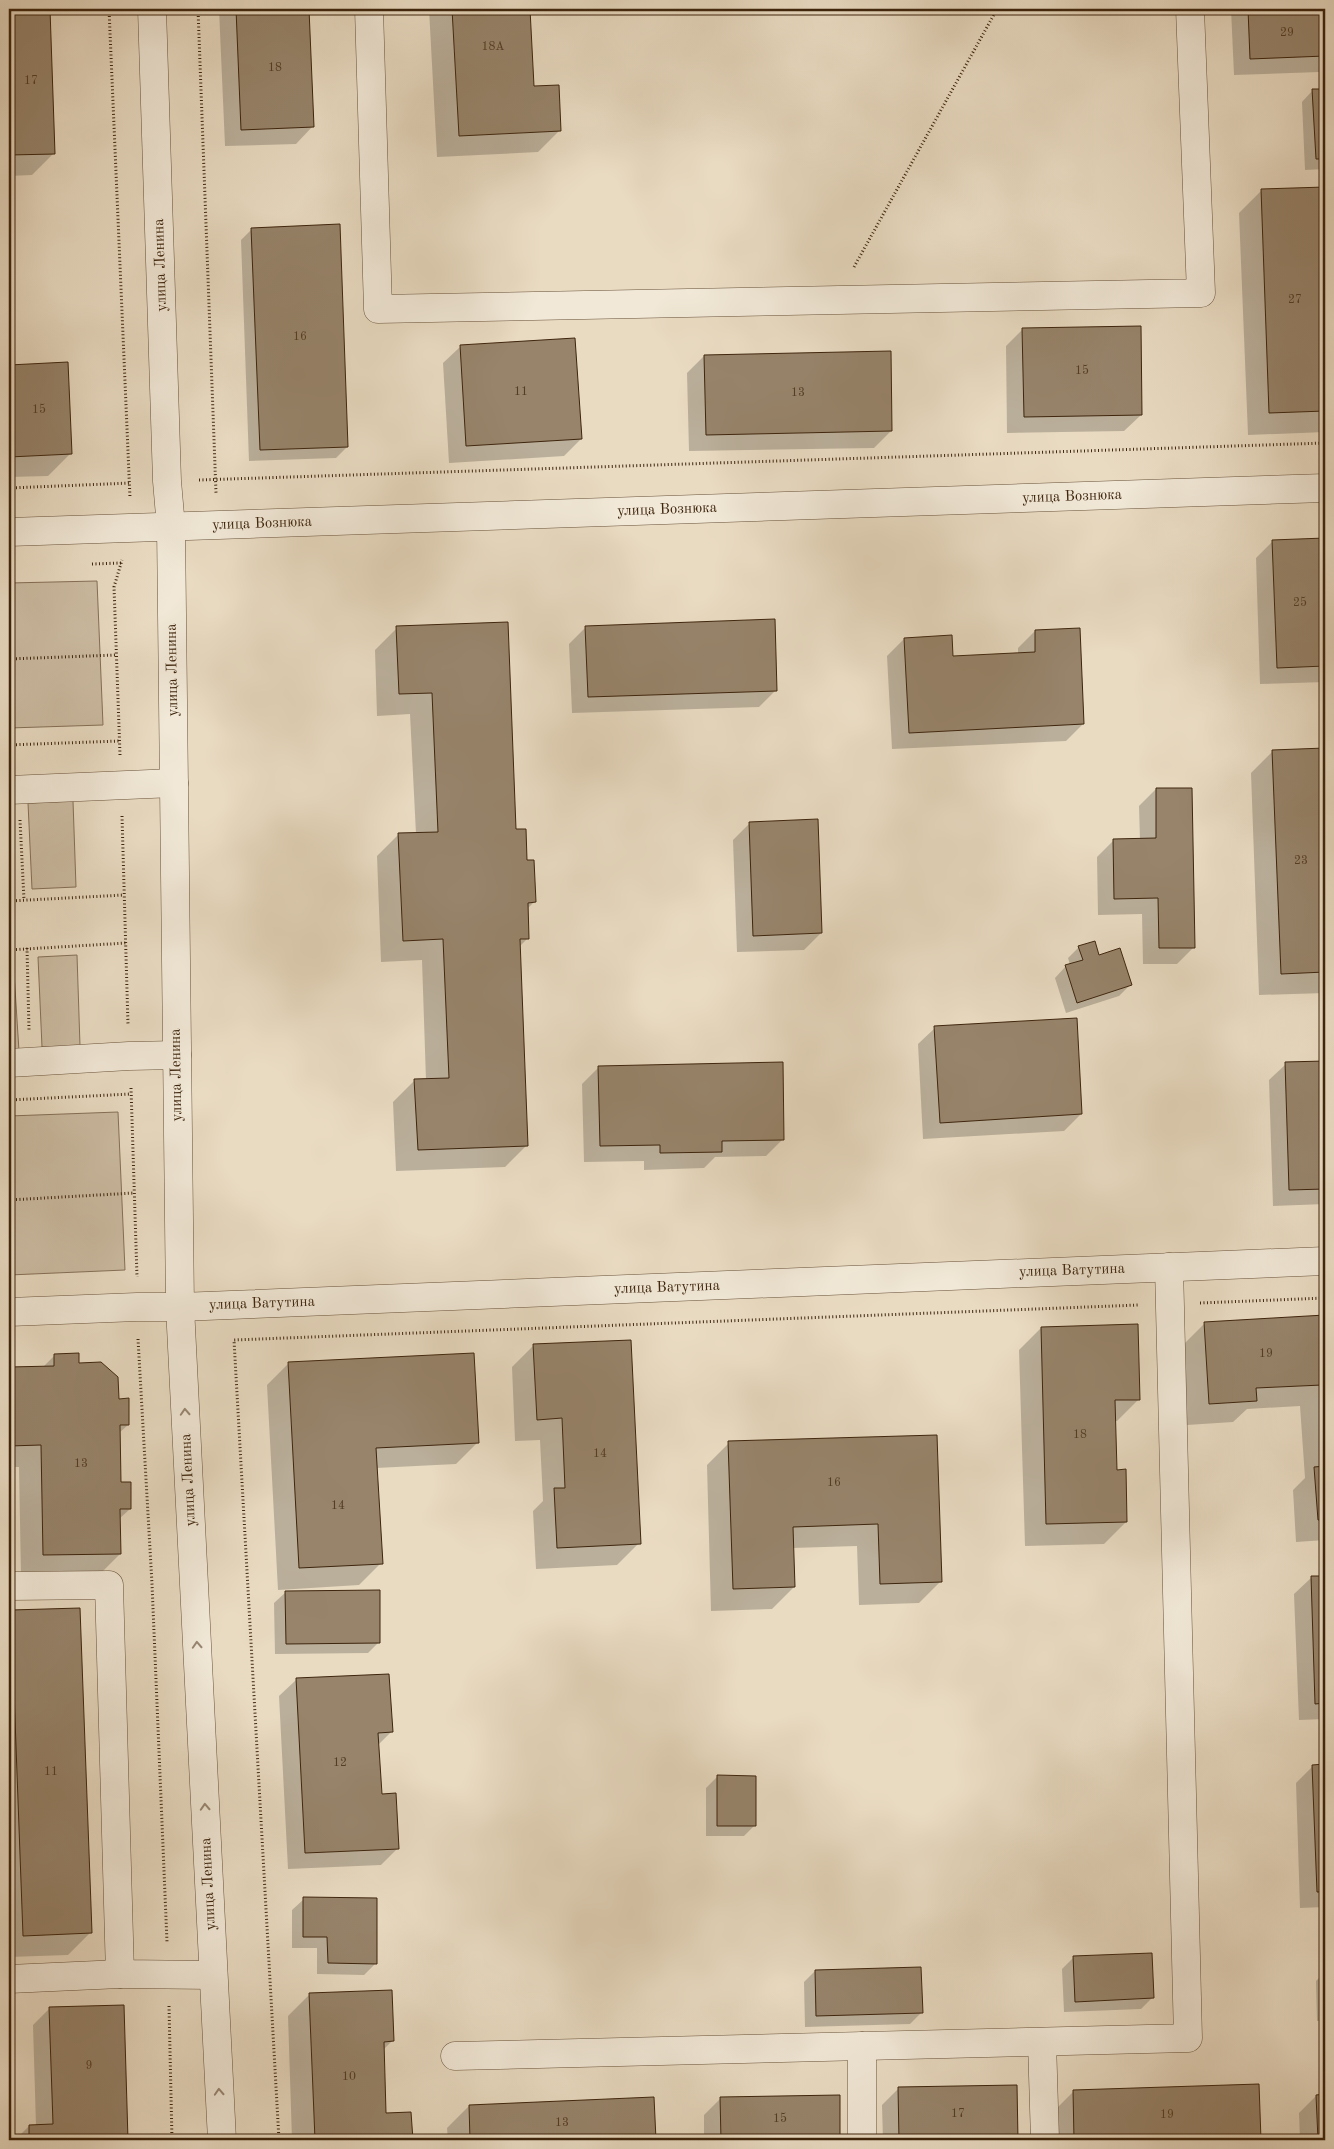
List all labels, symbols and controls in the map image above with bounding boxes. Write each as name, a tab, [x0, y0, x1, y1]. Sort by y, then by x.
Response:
house number: 29	[1280, 27, 1294, 39]
house number: 18А	[481, 41, 505, 53]
house number: 18	[268, 62, 282, 74]
house number: 17	[24, 75, 38, 87]
street label: улица Ленина	[152, 218, 170, 312]
house number: 27	[1288, 294, 1302, 306]
house number: 16	[293, 331, 307, 343]
house number: 15	[1075, 364, 1089, 377]
house number: 11	[514, 386, 528, 398]
house number: 13	[791, 387, 805, 399]
house number: 15	[32, 403, 46, 416]
street label: улица Вознюка	[1022, 488, 1123, 506]
street label: улица Вознюка	[617, 501, 718, 519]
street label: улица Вознюка	[212, 515, 313, 533]
house number: 25	[1293, 596, 1307, 609]
street label: улица Ленина	[165, 623, 181, 717]
house number: 23	[1294, 855, 1308, 867]
street label: улица Ленина	[169, 1028, 185, 1122]
street label: улица Ватутина	[1019, 1262, 1126, 1280]
street label: улица Ватутина	[614, 1279, 721, 1297]
street label: улица Ватутина	[209, 1295, 316, 1313]
house number: 19	[1259, 1348, 1273, 1360]
one-way arrow	[180, 1408, 191, 1416]
house number: 18	[1073, 1429, 1087, 1441]
street label: улица Ленина	[179, 1433, 199, 1527]
house number: 14	[593, 1448, 607, 1460]
house number: 13	[74, 1458, 88, 1470]
house number: 16	[827, 1477, 841, 1489]
house number: 14	[331, 1500, 345, 1512]
one-way arrow	[192, 1640, 202, 1648]
house number: 12	[333, 1757, 347, 1769]
house number: 11	[44, 1766, 58, 1778]
one-way arrow	[200, 1803, 211, 1811]
street label: улица Ленина	[199, 1837, 219, 1931]
house number: 9	[86, 2060, 92, 2072]
house number: 10	[342, 2071, 356, 2083]
one-way arrow	[214, 2087, 225, 2095]
house number: 17	[951, 2108, 965, 2120]
house number: 19	[1160, 2109, 1174, 2121]
house number: 15	[773, 2112, 787, 2125]
house number: 13	[555, 2117, 569, 2129]

